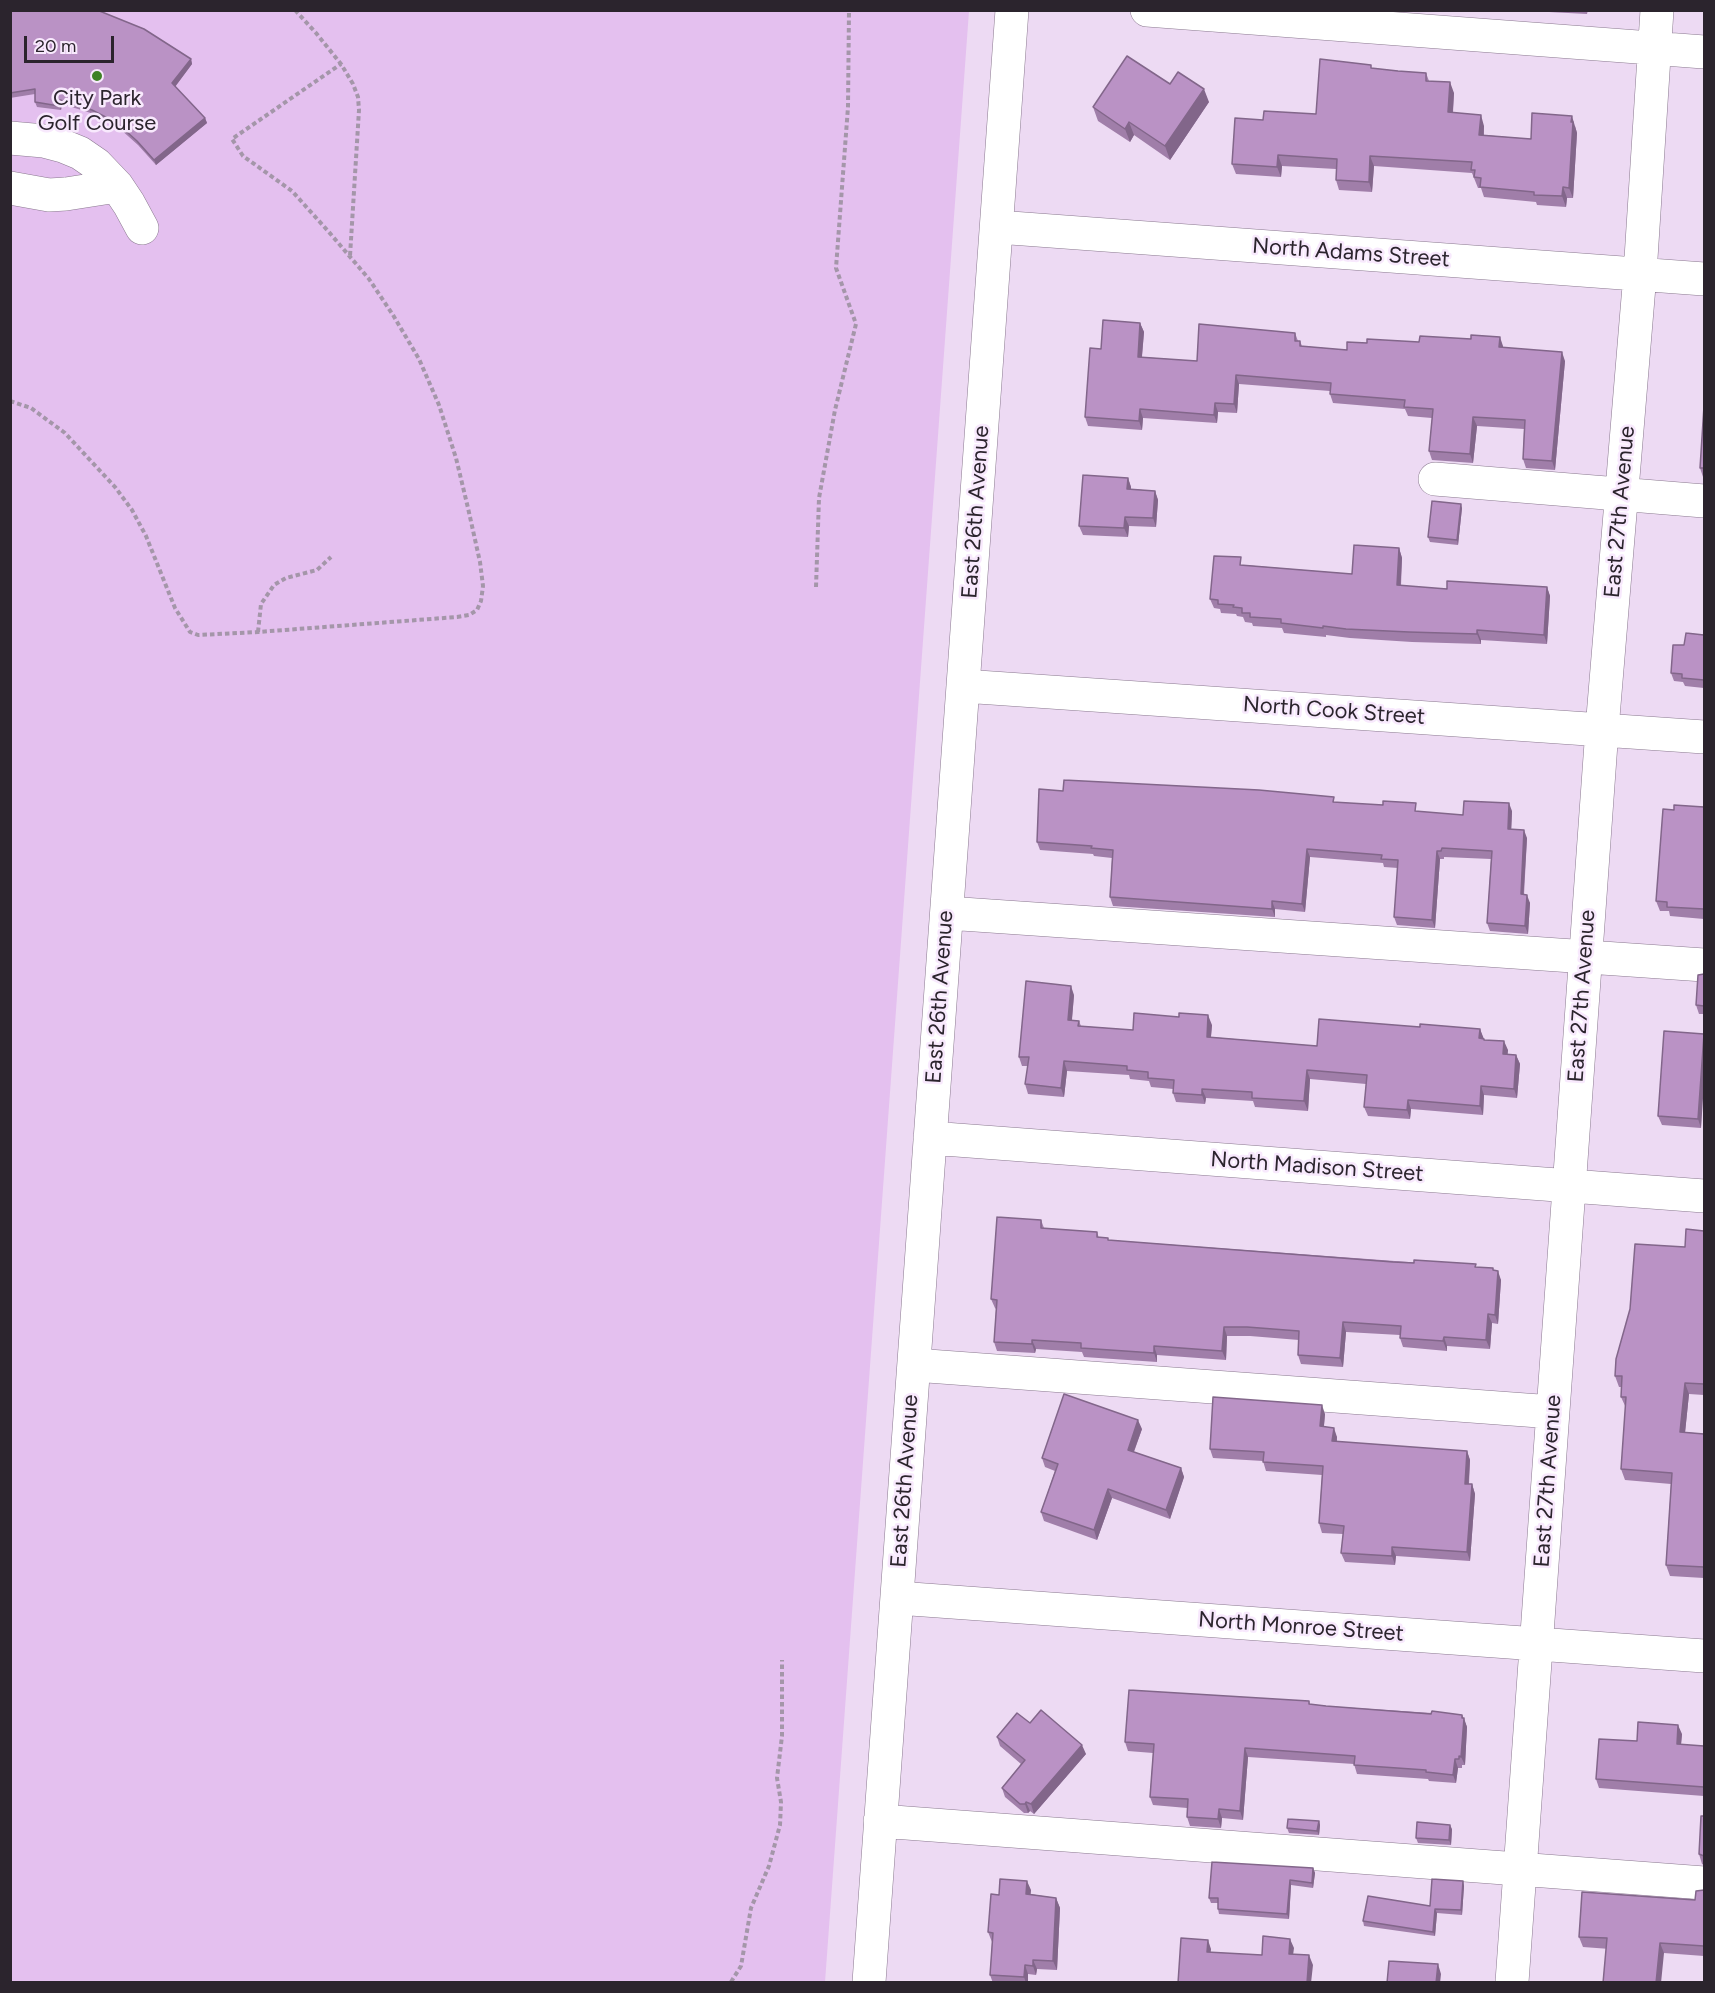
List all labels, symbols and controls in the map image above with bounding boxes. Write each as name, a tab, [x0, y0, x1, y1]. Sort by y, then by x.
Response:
scale bar	[27, 24, 117, 62]
text: 20 m	[35, 35, 76, 57]
marker: City Park Golf Course	[90, 69, 104, 83]
place label: City Park Golf Course	[38, 86, 156, 138]
street label: North Adams Street	[1251, 233, 1451, 273]
street label: East 26th Avenue	[957, 425, 995, 599]
street label: East 27th Avenue	[1599, 425, 1641, 599]
street label: North Cook Street	[1242, 691, 1426, 731]
street label: East 27th Avenue	[1563, 909, 1601, 1083]
street label: East 26th Avenue	[921, 910, 959, 1084]
street label: North Madison Street	[1210, 1146, 1424, 1188]
street label: East 26th Avenue	[886, 1394, 924, 1568]
street label: East 27th Avenue	[1529, 1394, 1567, 1568]
street label: North Monroe Street	[1197, 1607, 1405, 1647]

